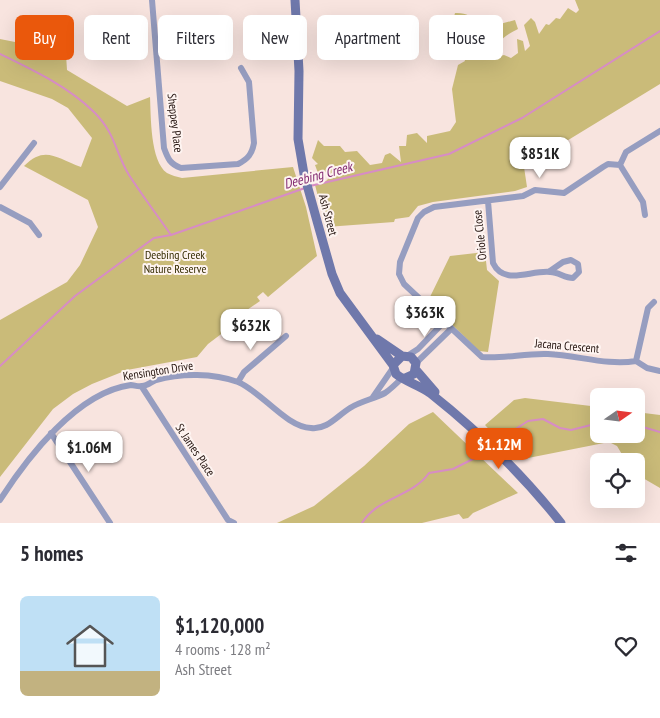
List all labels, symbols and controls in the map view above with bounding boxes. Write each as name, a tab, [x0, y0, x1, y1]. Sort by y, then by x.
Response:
chip: Buy	[15, 15, 74, 60]
chip: Rent	[84, 15, 148, 60]
chip: Filters	[158, 15, 233, 60]
chip: New	[243, 15, 307, 60]
chip: Apartment	[317, 15, 419, 60]
chip: House	[429, 15, 503, 60]
street label: Sheppey Place	[164, 93, 187, 153]
pin: $851K	[505, 136, 575, 179]
text: $851K	[521, 143, 559, 163]
water label: Deebing Creek	[282, 157, 356, 193]
street label: Ash Street	[316, 192, 341, 238]
street label: Oriole Close	[469, 209, 490, 261]
park label: Deebing Creek Nature Reserve	[144, 247, 206, 276]
pin: $363K	[390, 296, 460, 338]
text: $363K	[406, 302, 444, 322]
pin: $632K	[216, 308, 286, 351]
text: $632K	[232, 315, 270, 335]
street label: Jacana Crescent	[533, 335, 601, 356]
street label: Kensington Drive	[122, 358, 194, 383]
north arrow	[590, 388, 645, 442]
map controls	[590, 388, 645, 508]
street label: St James Place	[172, 421, 218, 479]
pin: $1.12M	[458, 428, 540, 470]
pin: $1.06M	[48, 430, 130, 473]
text: $1.12M	[477, 434, 521, 454]
text: $1.06M	[67, 437, 111, 457]
button: locate	[590, 453, 645, 508]
icon: filters	[612, 539, 640, 567]
text: 5 homes	[20, 540, 83, 567]
text: $1,120,000	[175, 612, 264, 639]
icon: home	[60, 616, 120, 676]
icon: heart	[612, 632, 640, 660]
text: 4 rooms · 128 m²	[175, 639, 271, 659]
text: Ash Street	[175, 659, 232, 679]

